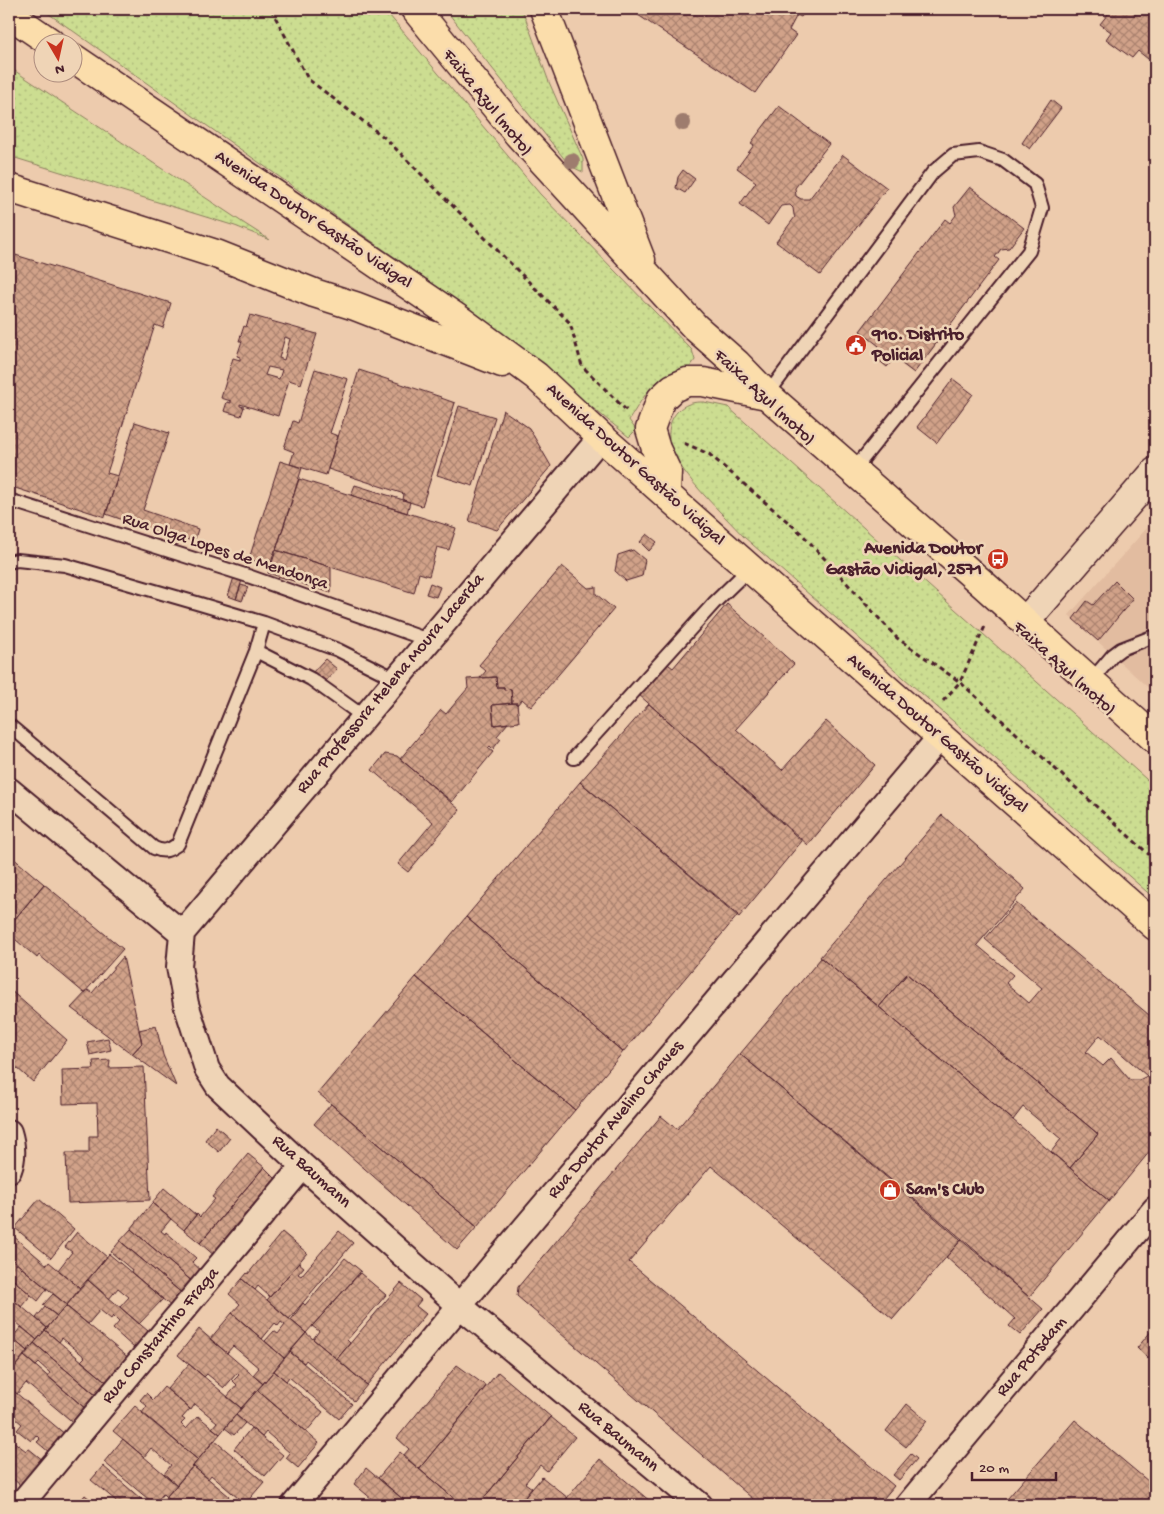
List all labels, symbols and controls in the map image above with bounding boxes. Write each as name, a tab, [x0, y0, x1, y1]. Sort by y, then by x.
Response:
north arrow	[32, 32, 82, 82]
street label: Faixa Azul (moto)	[437, 45, 536, 161]
text: N	[54, 59, 65, 77]
street label: Avenida Doutor Gastão Vidigal	[210, 146, 416, 294]
place label: 91o. Distrito Policial	[871, 325, 965, 367]
public building icon: 91o. Distrito Policial	[844, 333, 868, 357]
street label: Faixa Azul (moto)	[708, 345, 819, 450]
street label: Avenida Doutor Gastão Vidigal	[541, 379, 729, 551]
street label: Rua Olga Lopes de Mendonça	[119, 509, 332, 596]
place label: Avenida Doutor Gastão Vidigal, 2571	[826, 539, 985, 581]
bus stop icon: Avenida Doutor Gastão Vidigal, 2571	[986, 547, 1010, 571]
street label: Rua Professora Helena Moura Lacerda	[293, 569, 490, 798]
street label: Faixa Azul (moto)	[1008, 617, 1120, 721]
street label: Avenida Doutor Gastão Vidigal	[842, 650, 1032, 819]
street label: Rua Doutor Avelino Chaves	[544, 1036, 689, 1203]
street label: Rua Baumann	[267, 1131, 355, 1213]
shop icon: Sam's Club	[878, 1178, 902, 1202]
place label: Sam's Club	[906, 1180, 985, 1201]
street label: Rua Constantino Fraga	[98, 1263, 225, 1408]
street label: Rua Potsdam	[992, 1312, 1072, 1402]
street label: Rua Baumann	[573, 1397, 663, 1477]
scale bar	[972, 1449, 1055, 1481]
text: 20 m	[979, 1460, 1009, 1478]

